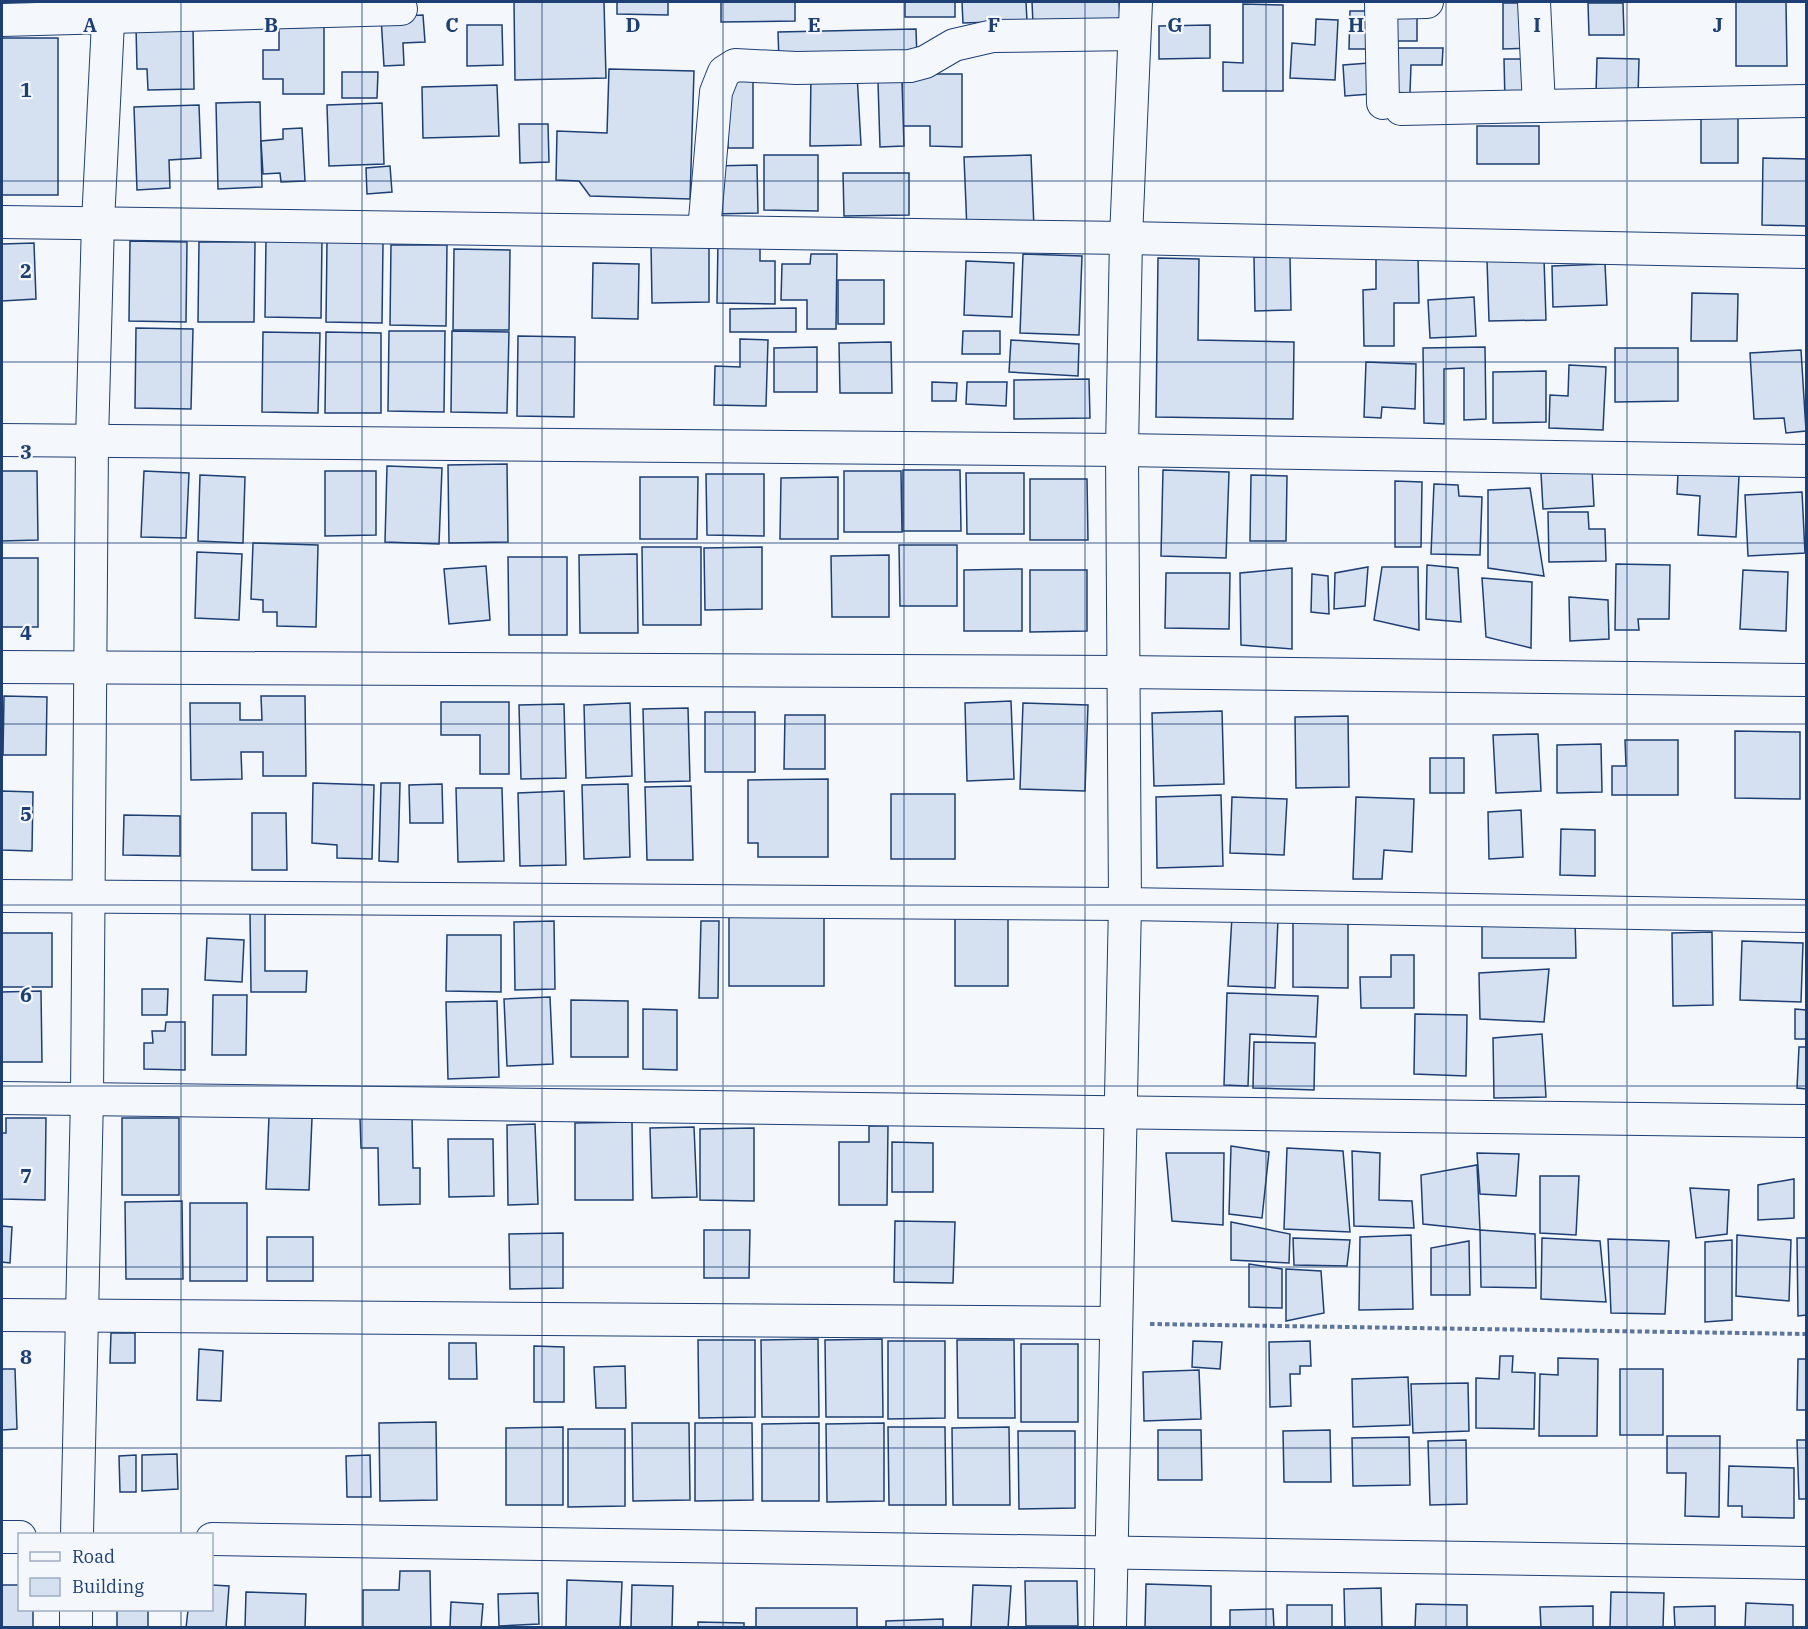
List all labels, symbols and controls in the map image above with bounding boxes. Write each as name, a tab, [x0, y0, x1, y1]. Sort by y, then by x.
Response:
text: A	[83, 11, 97, 38]
text: B	[264, 11, 278, 38]
text: C	[445, 11, 459, 38]
text: D	[625, 11, 641, 38]
text: E	[807, 11, 821, 38]
text: F	[988, 11, 1000, 38]
text: G	[1167, 11, 1183, 38]
text: H	[1348, 11, 1364, 38]
text: I	[1533, 11, 1541, 38]
text: J	[1713, 11, 1723, 38]
text: 1	[20, 76, 32, 103]
text: 2	[20, 257, 32, 284]
text: 3	[20, 438, 32, 465]
text: 4	[20, 619, 32, 646]
text: 5	[20, 800, 32, 827]
text: 6	[20, 981, 32, 1008]
text: 7	[20, 1162, 32, 1189]
text: 8	[20, 1343, 32, 1370]
legend	[18, 1533, 213, 1611]
text: Road	[72, 1545, 115, 1568]
text: Building	[72, 1575, 144, 1598]

